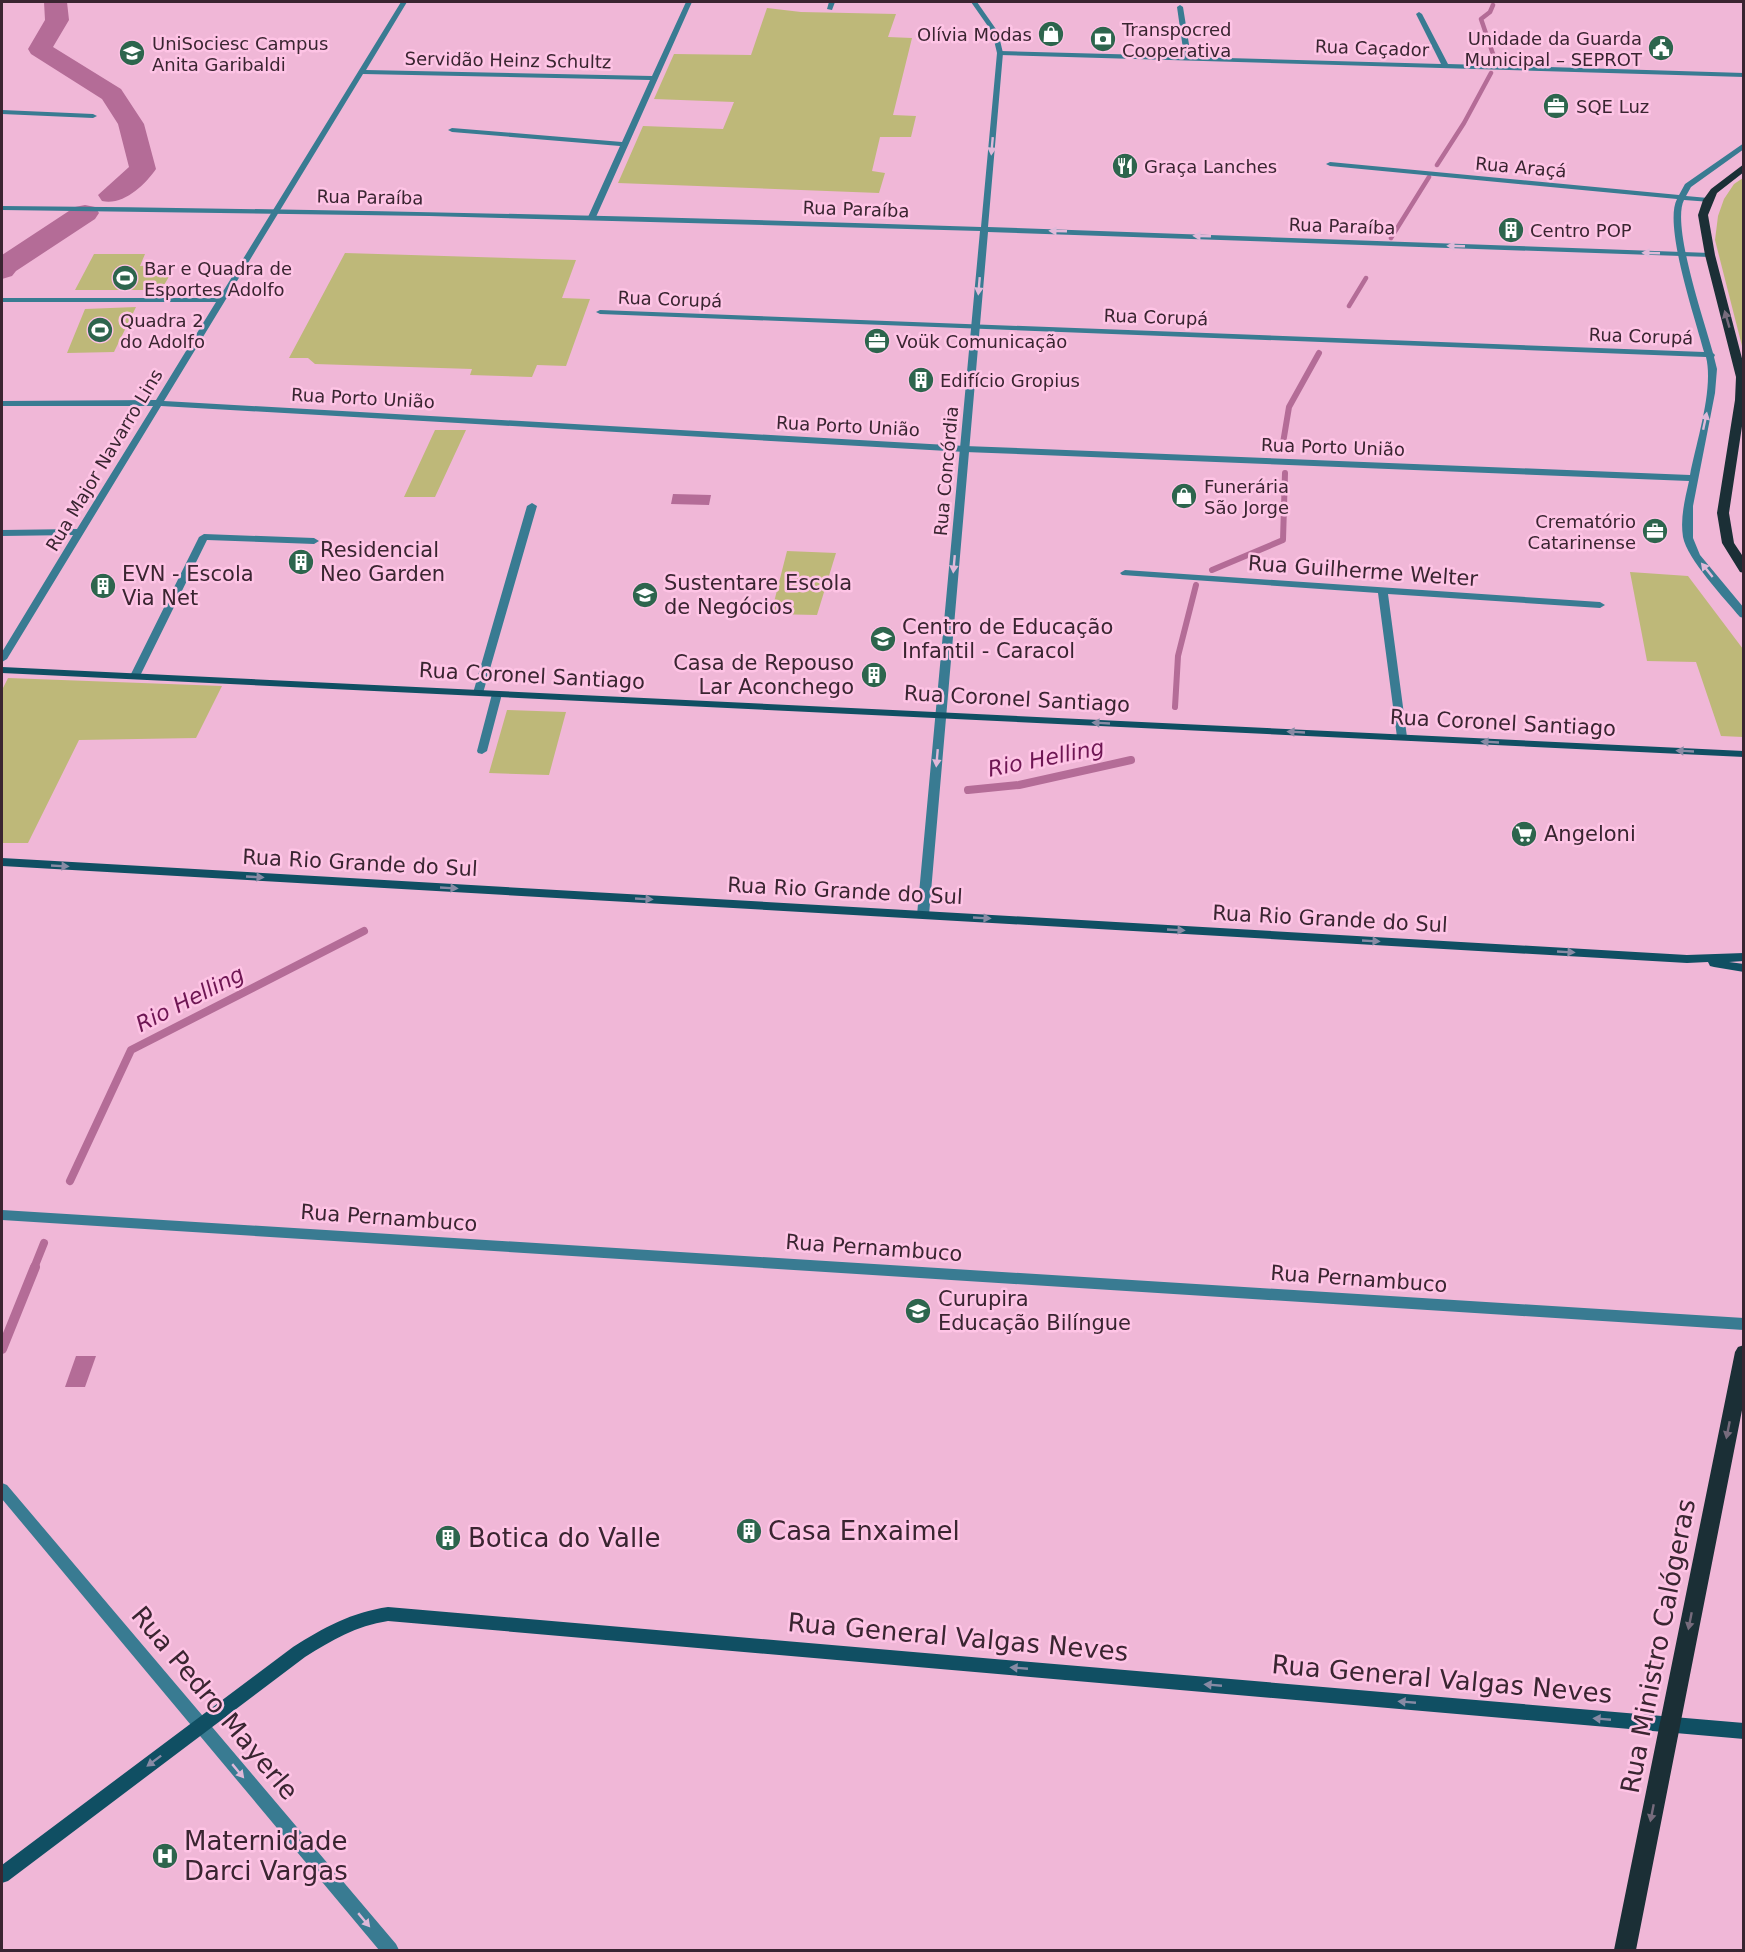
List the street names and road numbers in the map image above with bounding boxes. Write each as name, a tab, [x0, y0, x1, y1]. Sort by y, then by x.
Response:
street label: Rua Caçador	[1315, 36, 1430, 61]
street label: Servidão Heinz Schultz	[405, 48, 611, 72]
street label: Rua Araçá	[1474, 153, 1568, 181]
street label: Rua Paraíba	[316, 186, 424, 208]
street label: Rua Paraíba	[802, 197, 910, 221]
street label: Rua Paraíba	[1288, 214, 1396, 238]
street label: Rua Corupá	[617, 287, 723, 311]
street label: Rua Corupá	[1103, 305, 1209, 329]
street label: Rua Corupá	[1588, 324, 1694, 348]
street label: Rua Major Navarro Lins	[41, 365, 167, 555]
street label: Rua Porto União	[291, 384, 435, 412]
street label: Rua Concórdia	[930, 405, 962, 537]
street label: Rua Porto União	[776, 412, 920, 440]
street label: Rua Porto União	[1261, 434, 1405, 460]
street label: Rua Guilherme Welter	[1247, 551, 1479, 591]
street label: Rua Coronel Santiago	[418, 658, 646, 694]
street label: Rua Coronel Santiago	[903, 681, 1131, 717]
street label: Rua Coronel Santiago	[1389, 705, 1617, 741]
street label: Rua Rio Grande do Sul	[242, 845, 478, 881]
street label: Rua Rio Grande do Sul	[727, 873, 963, 909]
street label: Rua Rio Grande do Sul	[1212, 901, 1448, 937]
street label: Rua Pernambuco	[300, 1200, 478, 1236]
street label: Rua Pernambuco	[785, 1230, 963, 1266]
street label: Rua Pernambuco	[1270, 1261, 1448, 1297]
street label: Rua Ministro Calógeras	[1615, 1496, 1701, 1796]
street label: Rua Pedro Mayerle	[125, 1600, 305, 1806]
street label: Rua General Valgas Neves	[786, 1607, 1130, 1667]
street label: Rua General Valgas Neves	[1270, 1649, 1614, 1709]

